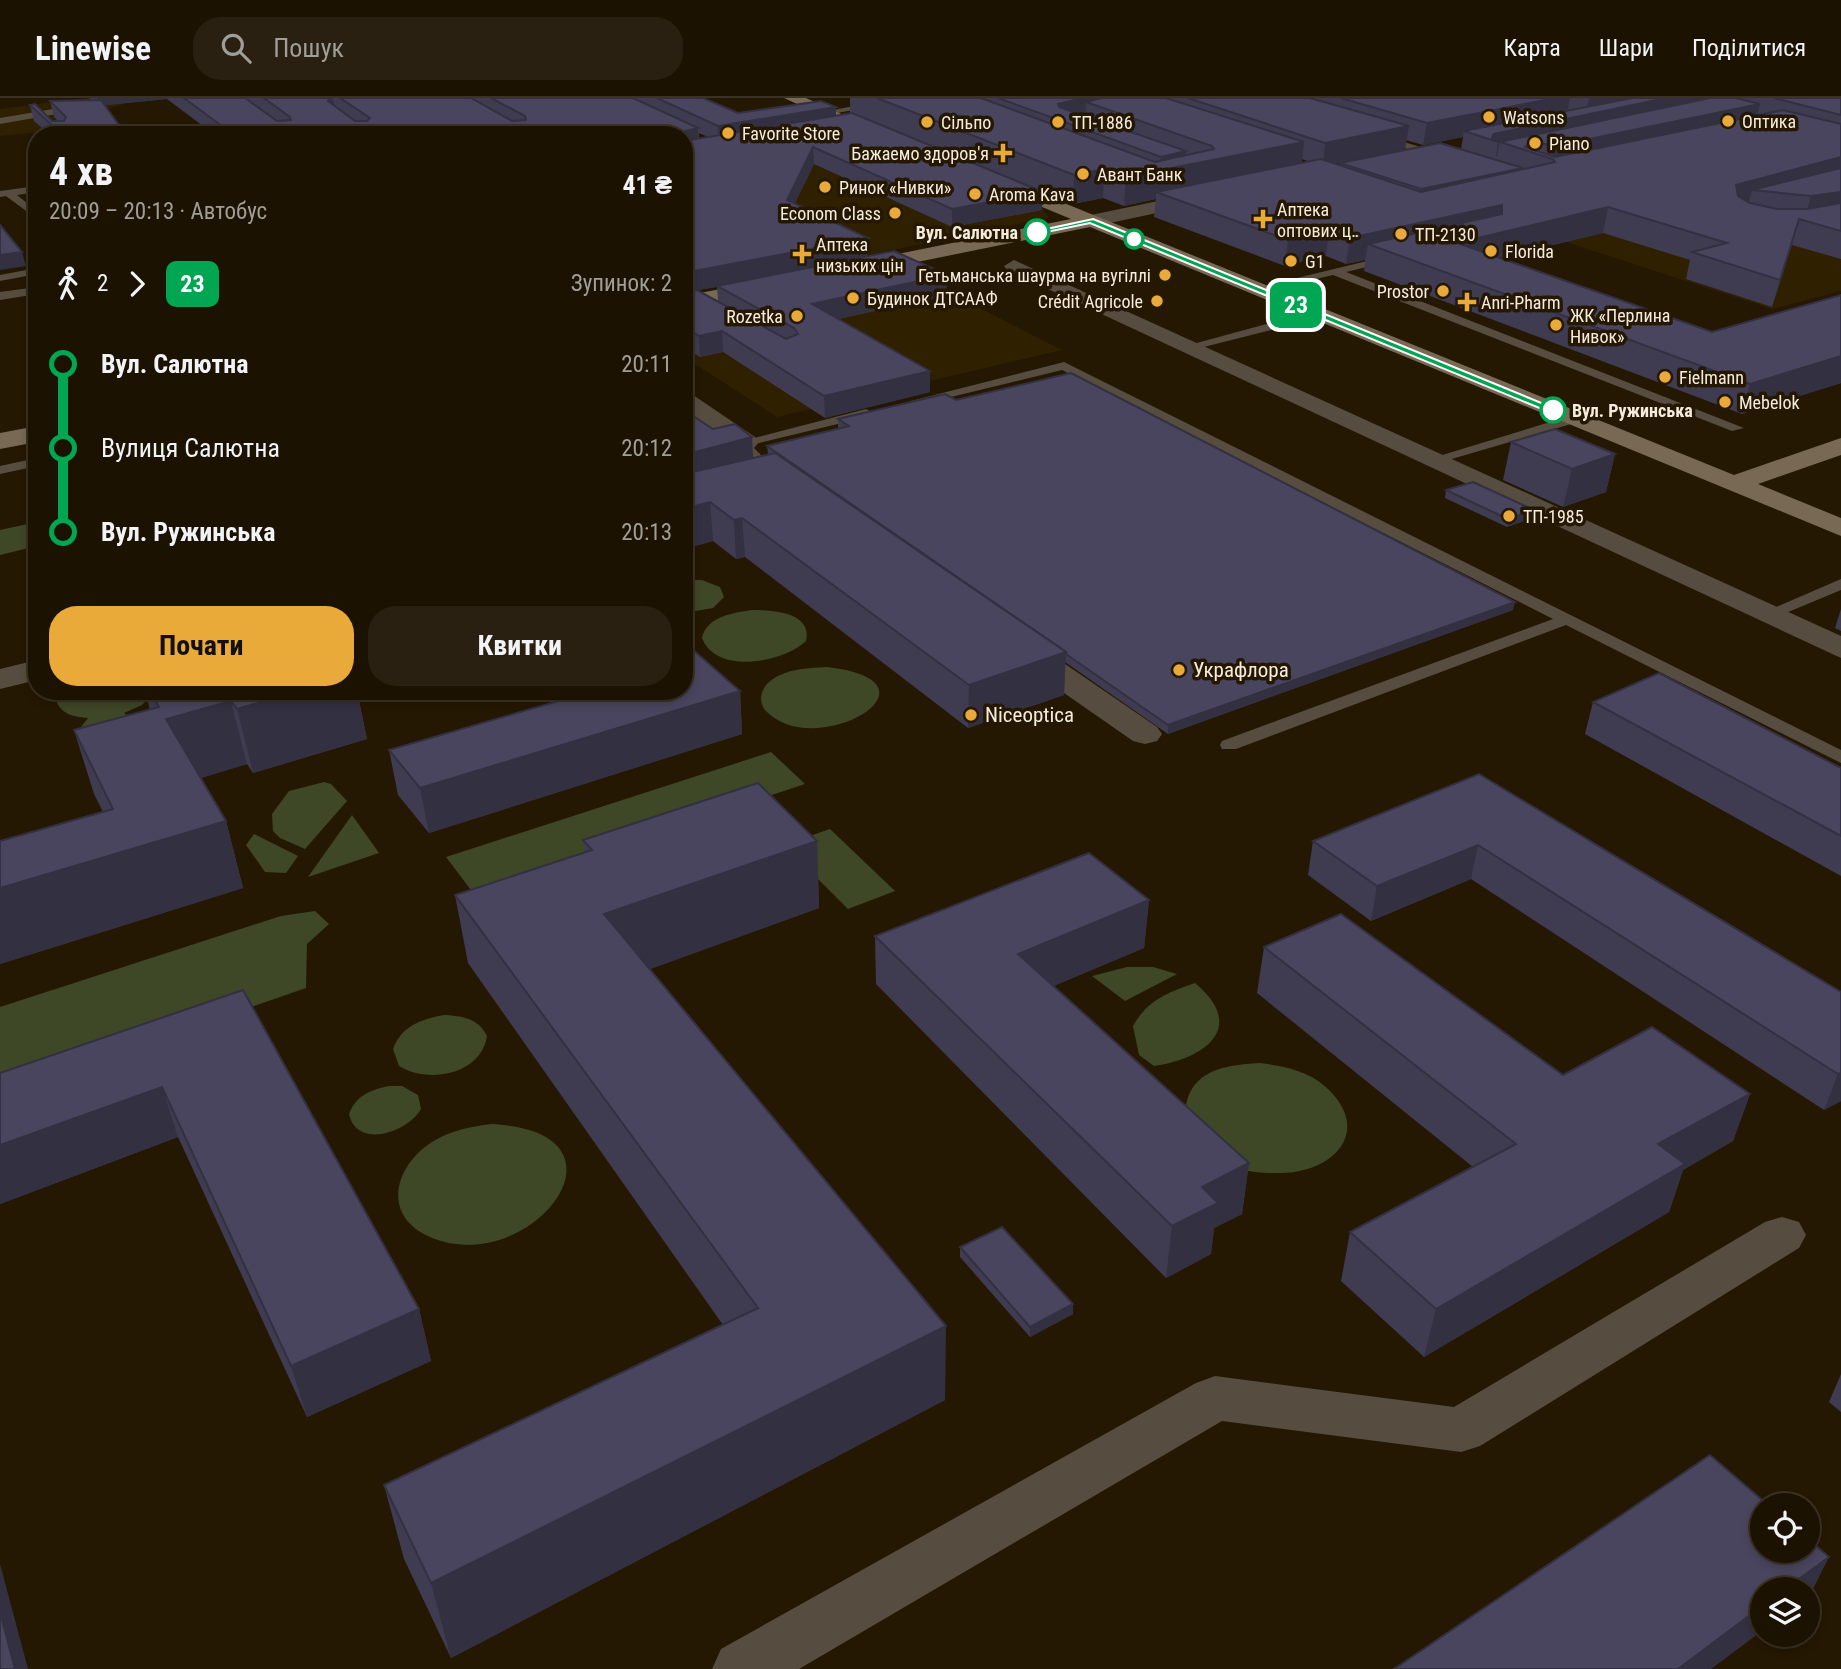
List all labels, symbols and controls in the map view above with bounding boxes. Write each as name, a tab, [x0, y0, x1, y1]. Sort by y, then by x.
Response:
search box	[193, 17, 683, 80]
text: Linewise	[35, 29, 151, 68]
icon: search	[217, 29, 255, 67]
text: Пошук	[273, 33, 344, 63]
text: Карта	[1503, 34, 1561, 62]
text: Шари	[1599, 34, 1654, 62]
text: Поділитися	[1692, 34, 1806, 62]
place label: Watsons	[1503, 107, 1565, 128]
marker: Watsons	[1481, 109, 1497, 125]
place label: Оптика	[1742, 111, 1796, 132]
place label: Сільпо	[941, 112, 991, 133]
place label: ТП-1886	[1072, 112, 1133, 133]
marker: Оптика	[1720, 113, 1736, 129]
marker: Сільпо	[919, 114, 935, 130]
marker: ТП-1886	[1050, 114, 1066, 130]
place label: Favorite Store	[742, 123, 840, 144]
marker: Favorite Store	[720, 125, 736, 141]
place label: Piano	[1549, 133, 1589, 154]
marker: Piano	[1527, 135, 1543, 151]
place label: Бажаемо здоров'я	[851, 143, 989, 164]
marker: Бажаемо здоров'я	[995, 145, 1011, 161]
text: 4 хв	[49, 150, 113, 194]
place label: Авант Банк	[1097, 164, 1183, 185]
marker: Авант Банк	[1075, 166, 1091, 182]
text: 41 ₴	[622, 170, 672, 200]
place label: Ринок «Нивки»	[839, 177, 951, 198]
marker: Ринок «Нивки»	[817, 179, 833, 195]
place label: Aroma Kava	[989, 184, 1075, 205]
marker: Aroma Kava	[967, 186, 983, 202]
text: 20:09 – 20:13 · Автобус	[49, 198, 267, 225]
place label: Аптека оптових ц‥	[1277, 199, 1359, 241]
place label: Econom Class	[780, 203, 881, 224]
marker: Econom Class	[887, 205, 903, 221]
marker: Аптека оптових ц‥	[1255, 211, 1271, 227]
marker: Вул. Салютна	[1024, 219, 1050, 245]
place label: Вул. Салютна	[916, 222, 1018, 243]
place label: ТП-2130	[1415, 224, 1476, 245]
marker: ТП-2130	[1393, 226, 1409, 242]
unlabelled marker	[1124, 229, 1144, 249]
place label: Аптека низьких цін	[816, 234, 904, 276]
place label: Florida	[1505, 241, 1554, 262]
marker: Florida	[1483, 243, 1499, 259]
marker: Аптека низьких цін	[794, 246, 810, 262]
place label: G1	[1305, 251, 1325, 272]
marker: G1	[1283, 253, 1299, 269]
icon: walk	[49, 265, 87, 303]
icon: forward	[118, 265, 156, 303]
place label: Гетьманська шаурма на вугіллі	[918, 265, 1151, 286]
marker: Гетьманська шаурма на вугіллі	[1157, 267, 1173, 283]
text: 2	[97, 270, 108, 297]
text: 23	[180, 270, 205, 298]
text: Зупинок: 2	[571, 270, 672, 297]
place label: Prostor	[1377, 281, 1430, 302]
line badge: 23	[1264, 282, 1328, 328]
marker: Prostor	[1435, 283, 1451, 299]
place label: Будинок ДТСААФ	[867, 288, 998, 309]
marker: Будинок ДТСААФ	[845, 290, 861, 306]
place label: Crédit Agricole	[1038, 291, 1143, 312]
text: 23	[1284, 291, 1308, 319]
place label: Anri-Pharm	[1481, 292, 1561, 313]
marker: Crédit Agricole	[1149, 293, 1165, 309]
marker: Anri-Pharm	[1459, 294, 1475, 310]
place label: ЖК «Перлина Нивок»	[1570, 305, 1670, 347]
place label: Rozetka	[726, 306, 783, 327]
marker: Rozetka	[789, 308, 805, 324]
marker: ЖК «Перлина Нивок»	[1548, 317, 1564, 333]
text: Вул. Салютна	[101, 349, 249, 379]
text: 20:11	[621, 351, 672, 378]
place label: Fielmann	[1679, 367, 1744, 388]
marker: Fielmann	[1657, 369, 1673, 385]
place label: Mebelok	[1739, 392, 1800, 413]
marker: Mebelok	[1717, 394, 1733, 410]
marker: Вул. Ружинська	[1540, 397, 1566, 423]
place label: Вул. Ружинська	[1572, 400, 1693, 421]
text: Вулиця Салютна	[101, 433, 280, 463]
text: 20:12	[621, 435, 672, 462]
place label: ТП-1985	[1523, 506, 1584, 527]
marker: ТП-1985	[1501, 508, 1517, 524]
text: Вул. Ружинська	[101, 517, 275, 547]
text: 20:13	[621, 519, 672, 546]
button: Почати	[49, 606, 354, 686]
button: Квитки	[368, 606, 672, 686]
place label: Украфлора	[1193, 658, 1289, 682]
marker: Украфлора	[1171, 662, 1187, 678]
place label: Niceoptica	[985, 703, 1074, 727]
marker: Niceoptica	[963, 707, 979, 723]
map controls	[1750, 1493, 1820, 1647]
button: locate	[1750, 1493, 1820, 1563]
button: layers	[1750, 1577, 1820, 1647]

